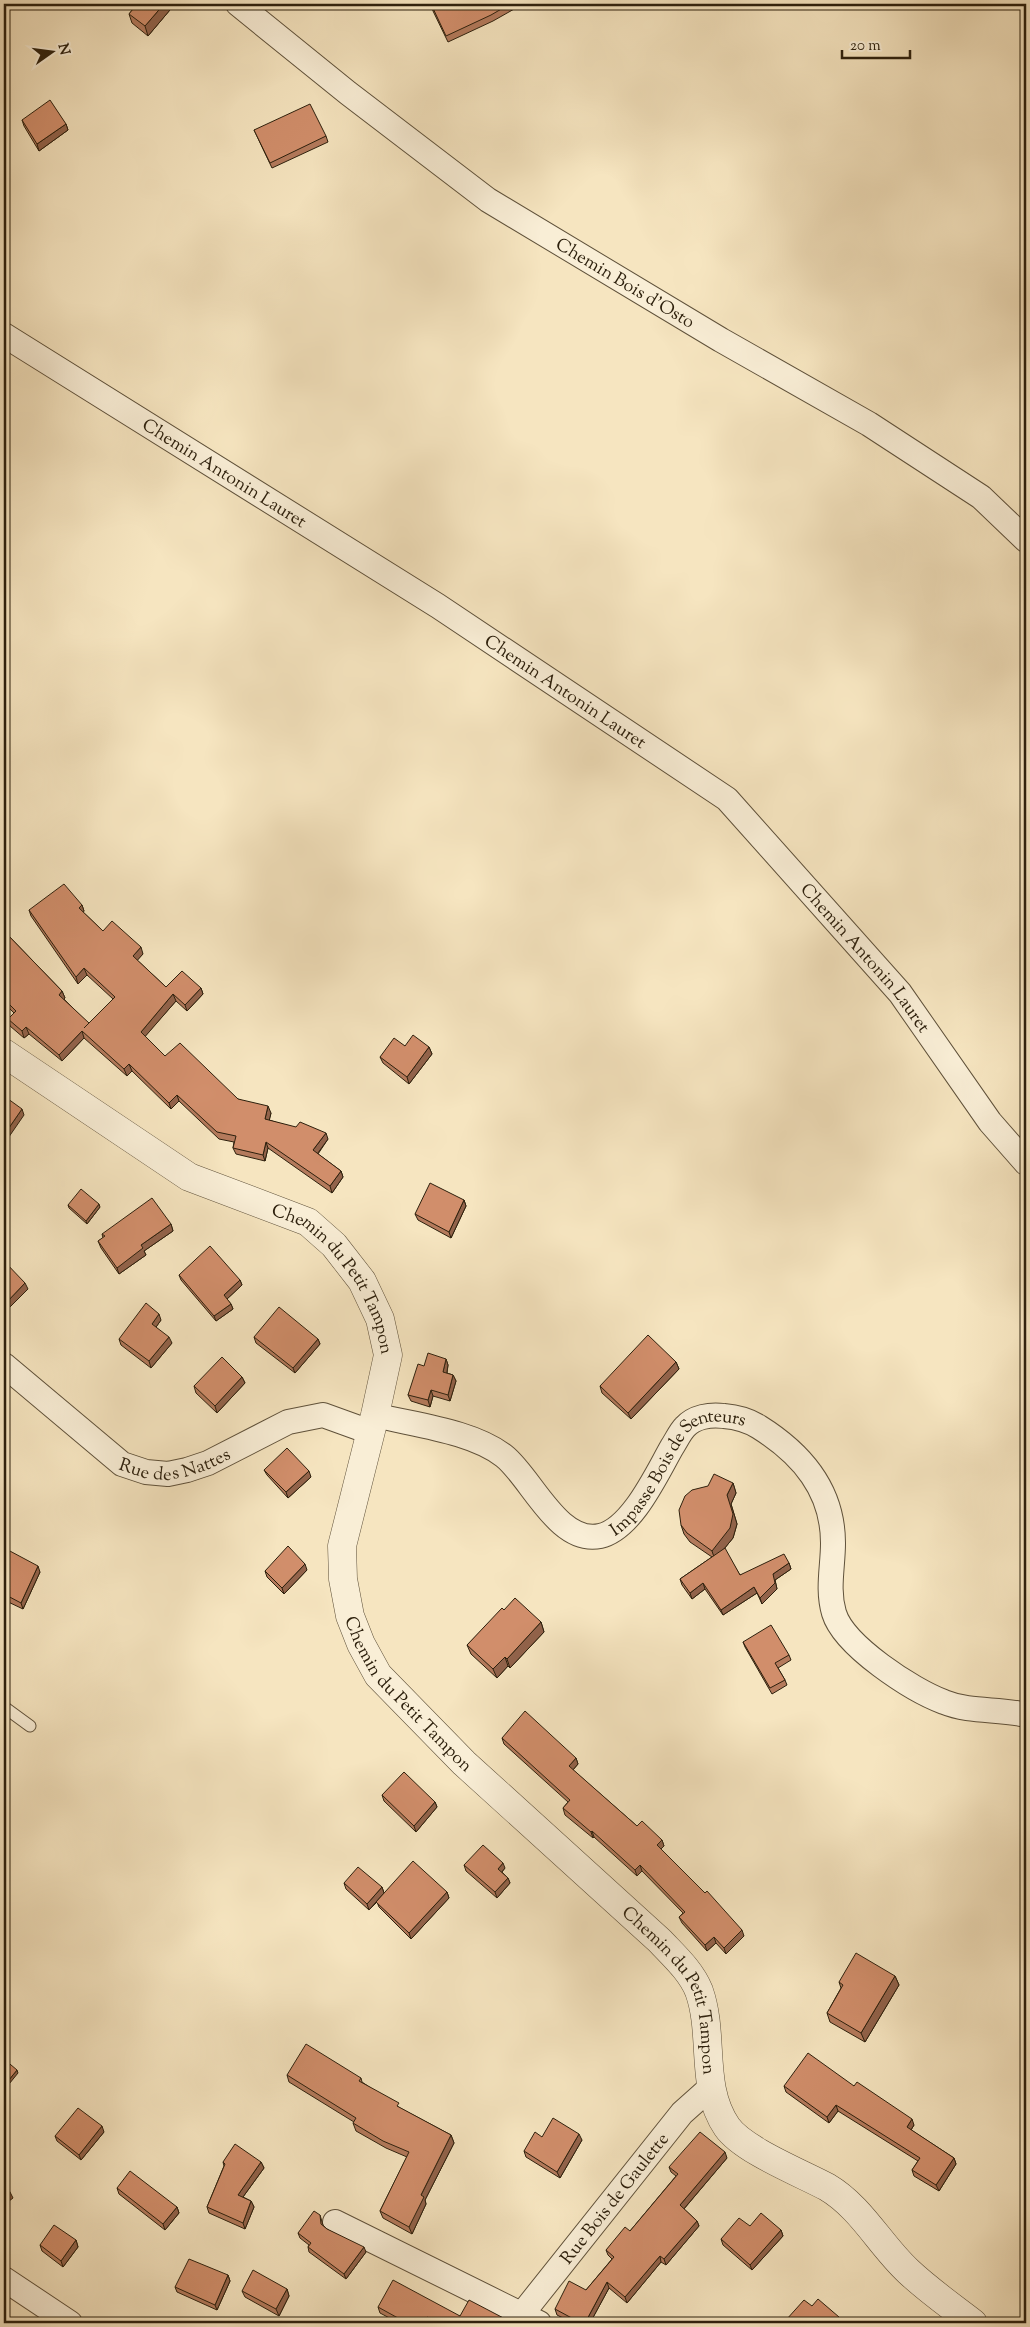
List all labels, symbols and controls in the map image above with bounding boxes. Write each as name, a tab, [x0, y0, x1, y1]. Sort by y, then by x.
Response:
north arrow	[28, 28, 78, 78]
scale bar	[842, 28, 910, 60]
text: 20 m	[850, 36, 881, 57]
text: N	[52, 41, 74, 57]
street label: Chemin Bois d'Osto	[550, 232, 699, 336]
street label: Chemin Antonin Lauret	[136, 413, 311, 536]
street label: Chemin Antonin Lauret	[478, 629, 650, 756]
street label: Chemin Antonin Lauret	[793, 878, 935, 1039]
street label: Chemin du Petit Tampon	[267, 1198, 399, 1357]
street label: Impasse Bois de Senteurs	[605, 1404, 749, 1544]
street label: Rue des Nattes	[115, 1443, 236, 1489]
street label: Chemin du Petit Tampon	[336, 1613, 478, 1780]
street label: Chemin du Petit Tampon	[615, 1901, 721, 2076]
street label: Rue Bois de Gaulette	[555, 2128, 676, 2271]

